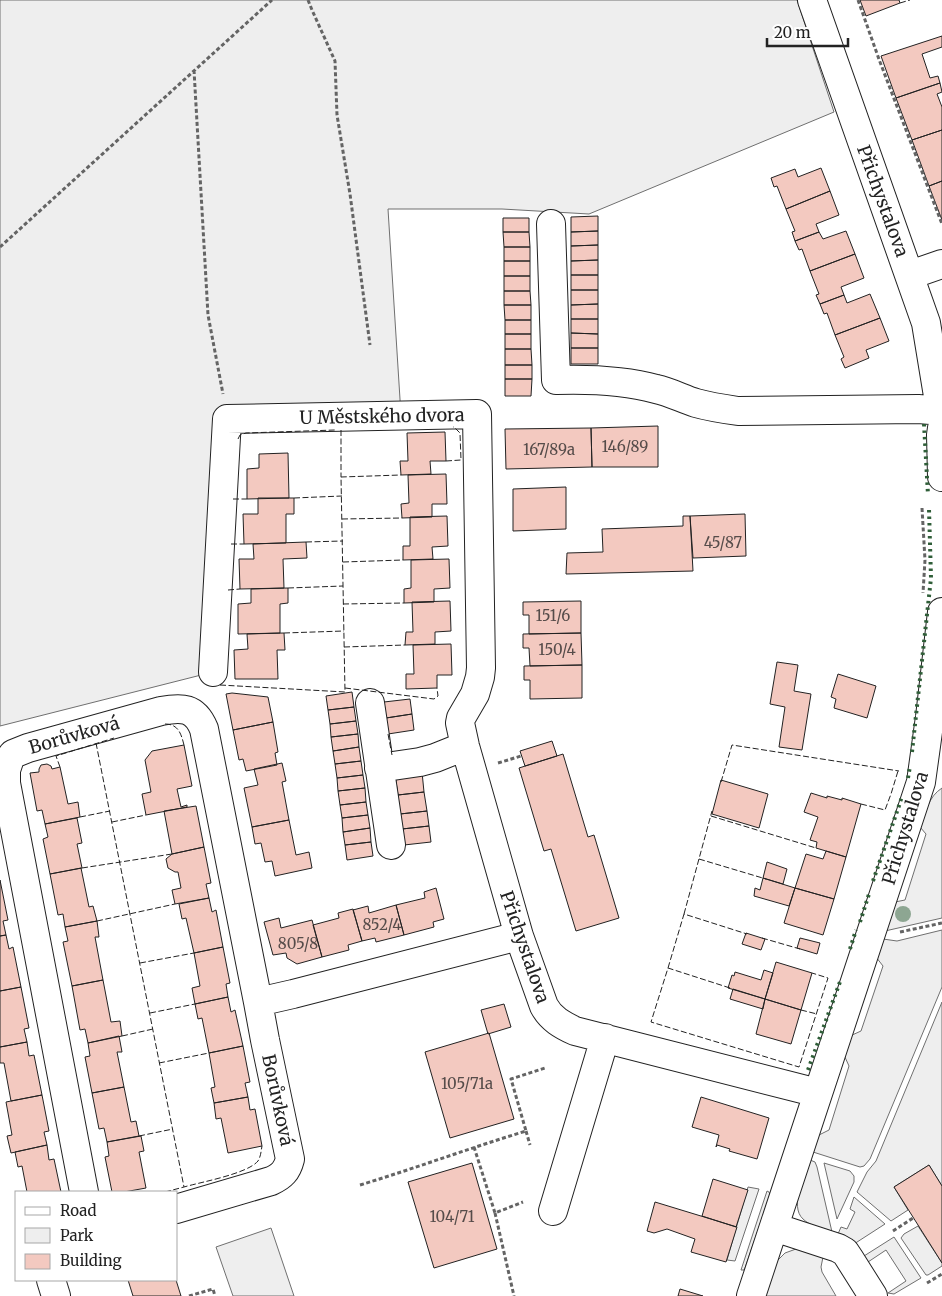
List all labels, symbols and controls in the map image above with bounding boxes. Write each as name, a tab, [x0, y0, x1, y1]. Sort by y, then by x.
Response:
scale bar	[767, 15, 848, 47]
text: 20 m	[774, 23, 811, 42]
street label: Přichystalova	[852, 142, 914, 260]
street label: U Městského dvora	[299, 403, 465, 429]
house number: 146/89	[602, 437, 648, 456]
house number: 167/89a	[523, 440, 575, 459]
house number: 45/87	[704, 533, 743, 552]
house number: 151/6	[536, 606, 570, 625]
house number: 150/4	[538, 640, 576, 659]
street label: Borůvková	[26, 711, 122, 759]
street label: Přichystalova	[877, 768, 933, 888]
street label: Přichystalova	[495, 888, 555, 1007]
house number: 852/4	[362, 915, 402, 934]
house number: 805/8	[278, 934, 318, 953]
street label: Borůvková	[257, 1052, 299, 1148]
house number: 105/71a	[441, 1074, 493, 1093]
legend	[15, 1191, 178, 1281]
text: Road	[60, 1201, 96, 1220]
house number: 104/71	[429, 1207, 475, 1226]
text: Park	[60, 1226, 94, 1245]
text: Building	[60, 1251, 122, 1270]

